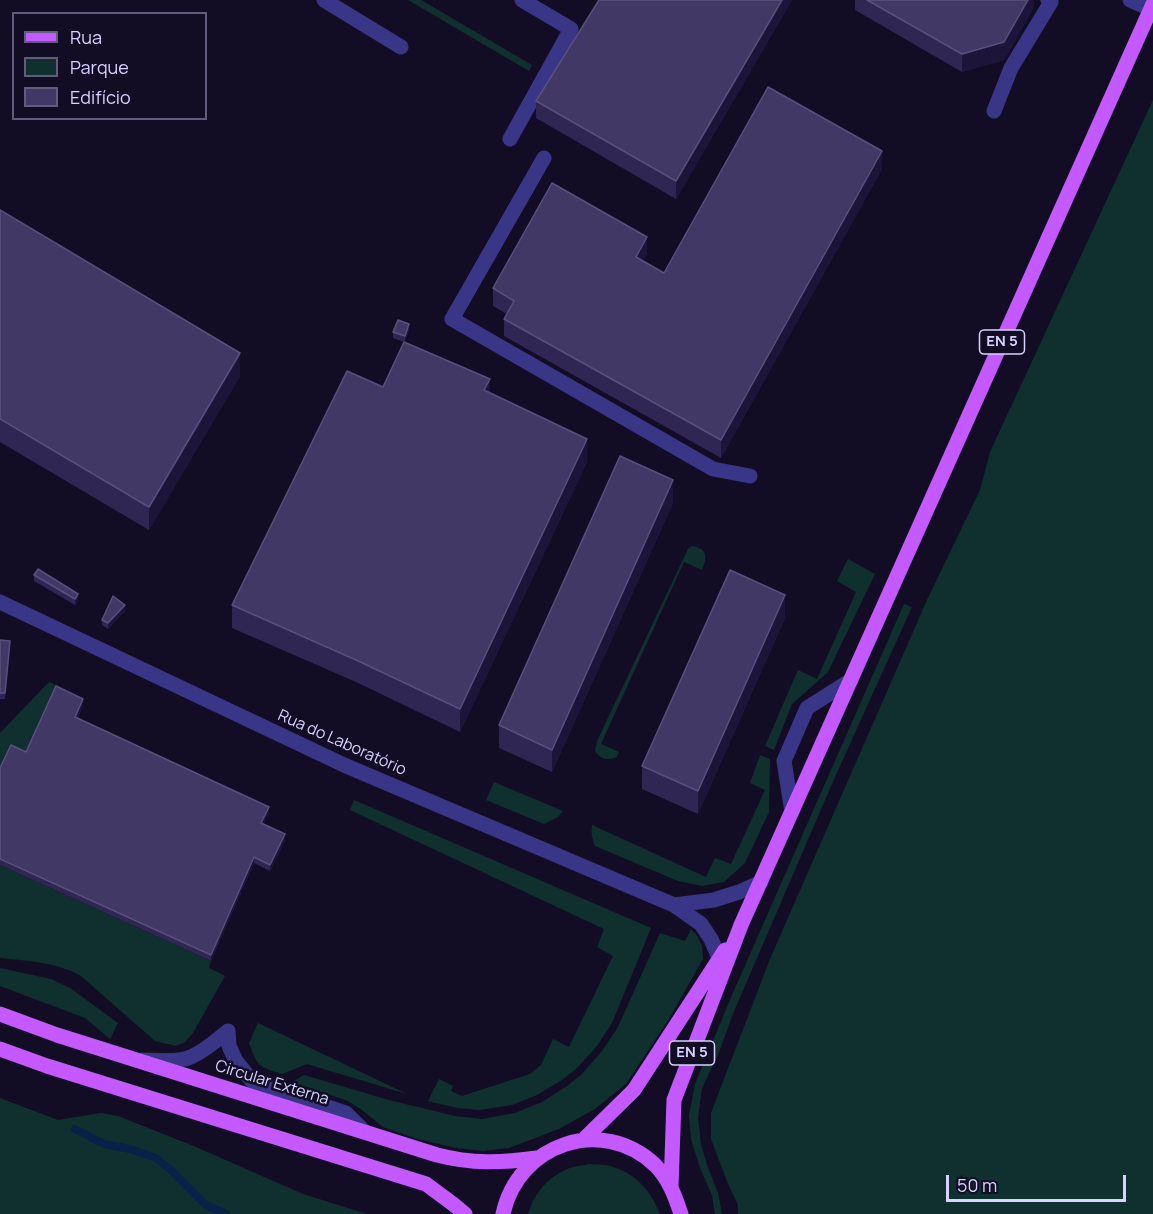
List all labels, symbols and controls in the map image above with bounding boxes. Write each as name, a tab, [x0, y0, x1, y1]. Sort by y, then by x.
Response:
legend	[12, 12, 207, 120]
text: Rua	[70, 25, 102, 49]
text: Parque	[70, 55, 129, 79]
text: Edifício	[70, 85, 131, 109]
road number: EN 5	[980, 330, 1024, 354]
street label: Rua do Laboratório	[275, 706, 409, 780]
road number: EN 5	[670, 1041, 714, 1065]
street label: Circular Externa	[213, 1057, 331, 1109]
scale bar	[949, 1163, 1129, 1201]
text: 50 m	[957, 1173, 997, 1197]

